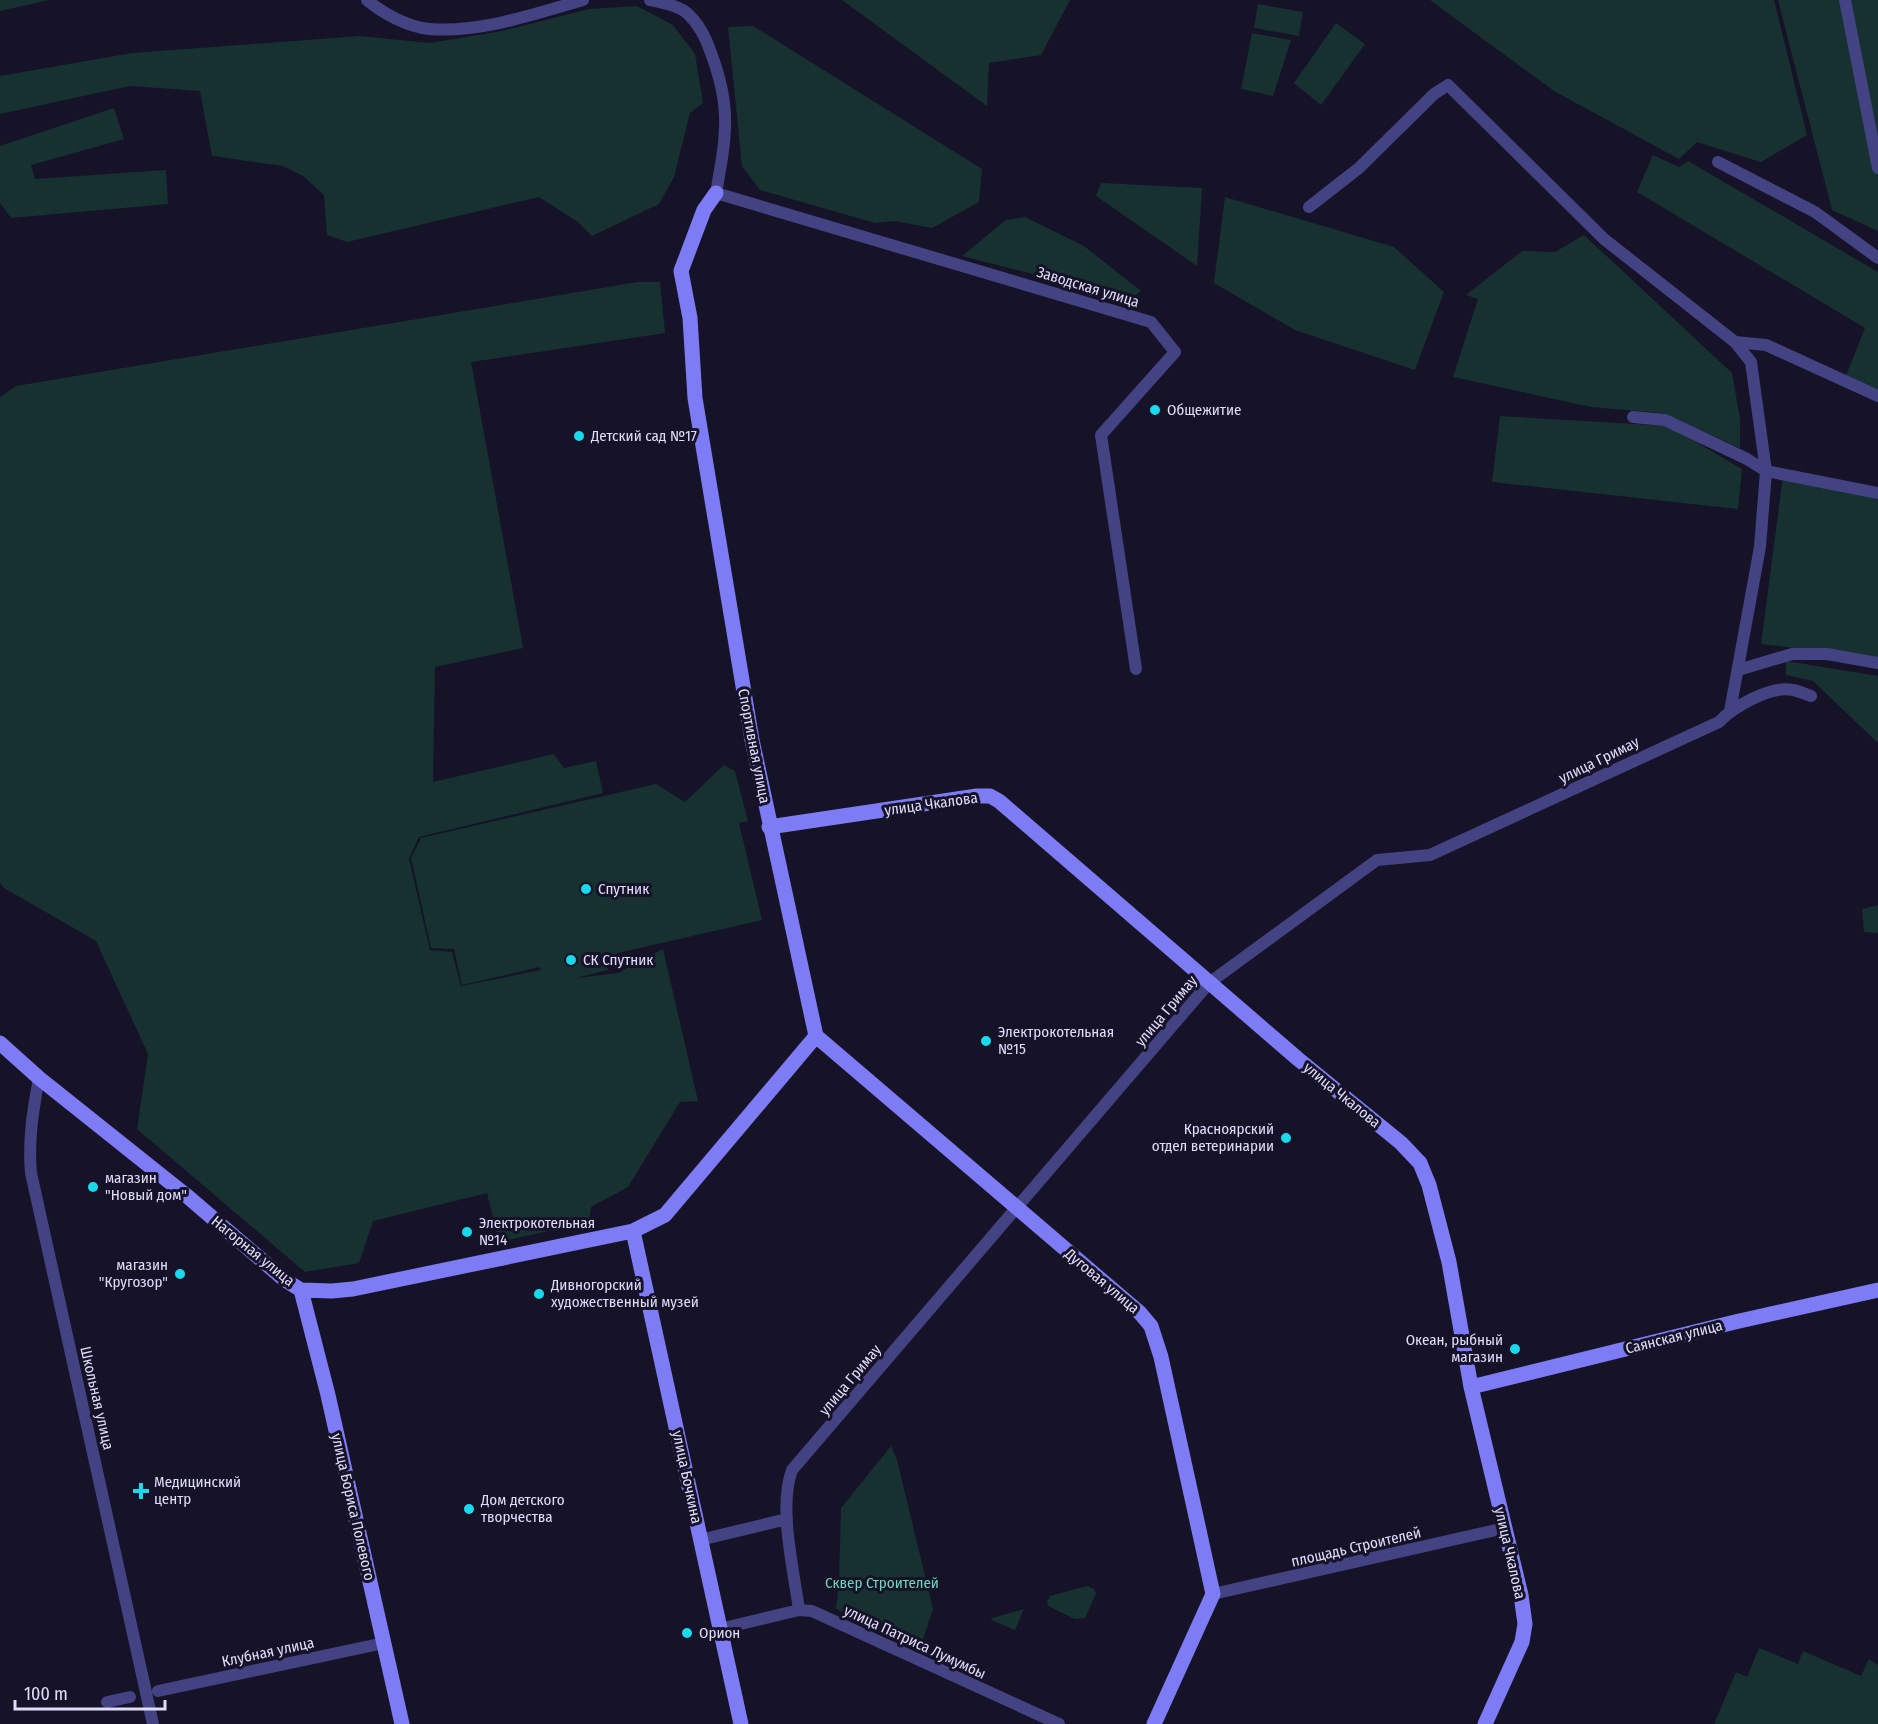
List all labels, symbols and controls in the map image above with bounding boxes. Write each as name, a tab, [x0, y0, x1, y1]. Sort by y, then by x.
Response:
street label: Заводская улица	[1035, 263, 1141, 311]
place label: Общежитие	[1167, 401, 1241, 419]
marker: Общежитие	[1148, 403, 1162, 417]
place label: Детский сад №17	[590, 427, 697, 445]
marker: Детский сад №17	[572, 429, 586, 443]
street label: Спортивная улица	[734, 687, 774, 805]
street label: улица Гримау	[1556, 733, 1642, 787]
street label: улица Чкалова	[883, 789, 979, 819]
place label: Спутник	[598, 880, 649, 898]
marker: Спутник	[579, 882, 593, 896]
place label: СК Спутник	[583, 951, 653, 969]
marker: СК Спутник	[564, 953, 578, 967]
street label: улица Гримау	[1131, 972, 1201, 1050]
place label: Электрокотельная №15	[998, 1023, 1114, 1058]
marker: Электрокотельная №15	[979, 1034, 993, 1048]
street label: улица Чкалова	[1300, 1058, 1384, 1132]
place label: Красноярский отдел ветеринарии	[1152, 1120, 1274, 1155]
marker: Красноярский отдел ветеринарии	[1279, 1131, 1293, 1145]
place label: магазин "Новый дом"	[105, 1169, 187, 1204]
marker: магазин "Новый дом"	[86, 1180, 100, 1194]
street label: Нагорная улица	[208, 1212, 298, 1290]
place label: Электрокотельная №14	[479, 1214, 595, 1249]
marker: Электрокотельная №14	[460, 1225, 474, 1239]
street label: Дуговая улица	[1060, 1244, 1143, 1317]
place label: магазин "Кругозор"	[99, 1256, 168, 1291]
marker: магазин "Кругозор"	[173, 1267, 187, 1281]
place label: Дивногорский художественный музей	[550, 1276, 699, 1311]
marker: Дивногорский художественный музей	[532, 1287, 546, 1301]
street label: Саянская улица	[1624, 1316, 1724, 1358]
place label: Океан, рыбный магазин	[1406, 1331, 1503, 1366]
street label: улица Гримау	[815, 1341, 885, 1419]
marker: Океан, рыбный магазин	[1508, 1342, 1522, 1356]
street label: Школьная улица	[76, 1345, 118, 1451]
street label: улица Бочкина	[668, 1429, 706, 1525]
street label: улица Бориса Полевого	[327, 1432, 379, 1583]
place label: Медицинский центр	[154, 1473, 241, 1508]
marker: Медицинский центр	[132, 1482, 150, 1500]
place label: Дом детского творчества	[480, 1491, 565, 1526]
marker: Дом детского творчества	[462, 1502, 476, 1516]
street label: улица Чкалова	[1491, 1505, 1529, 1601]
street label: площадь Строителей	[1289, 1523, 1423, 1571]
park label: Сквер Строителей	[825, 1574, 939, 1592]
street label: улица Патриса Лумумбы	[841, 1601, 989, 1683]
place label: Орион	[699, 1624, 740, 1642]
marker: Орион	[680, 1626, 694, 1640]
street label: Клубная улица	[220, 1633, 316, 1671]
scale bar	[15, 1673, 165, 1711]
text: 100 m	[24, 1683, 68, 1705]

